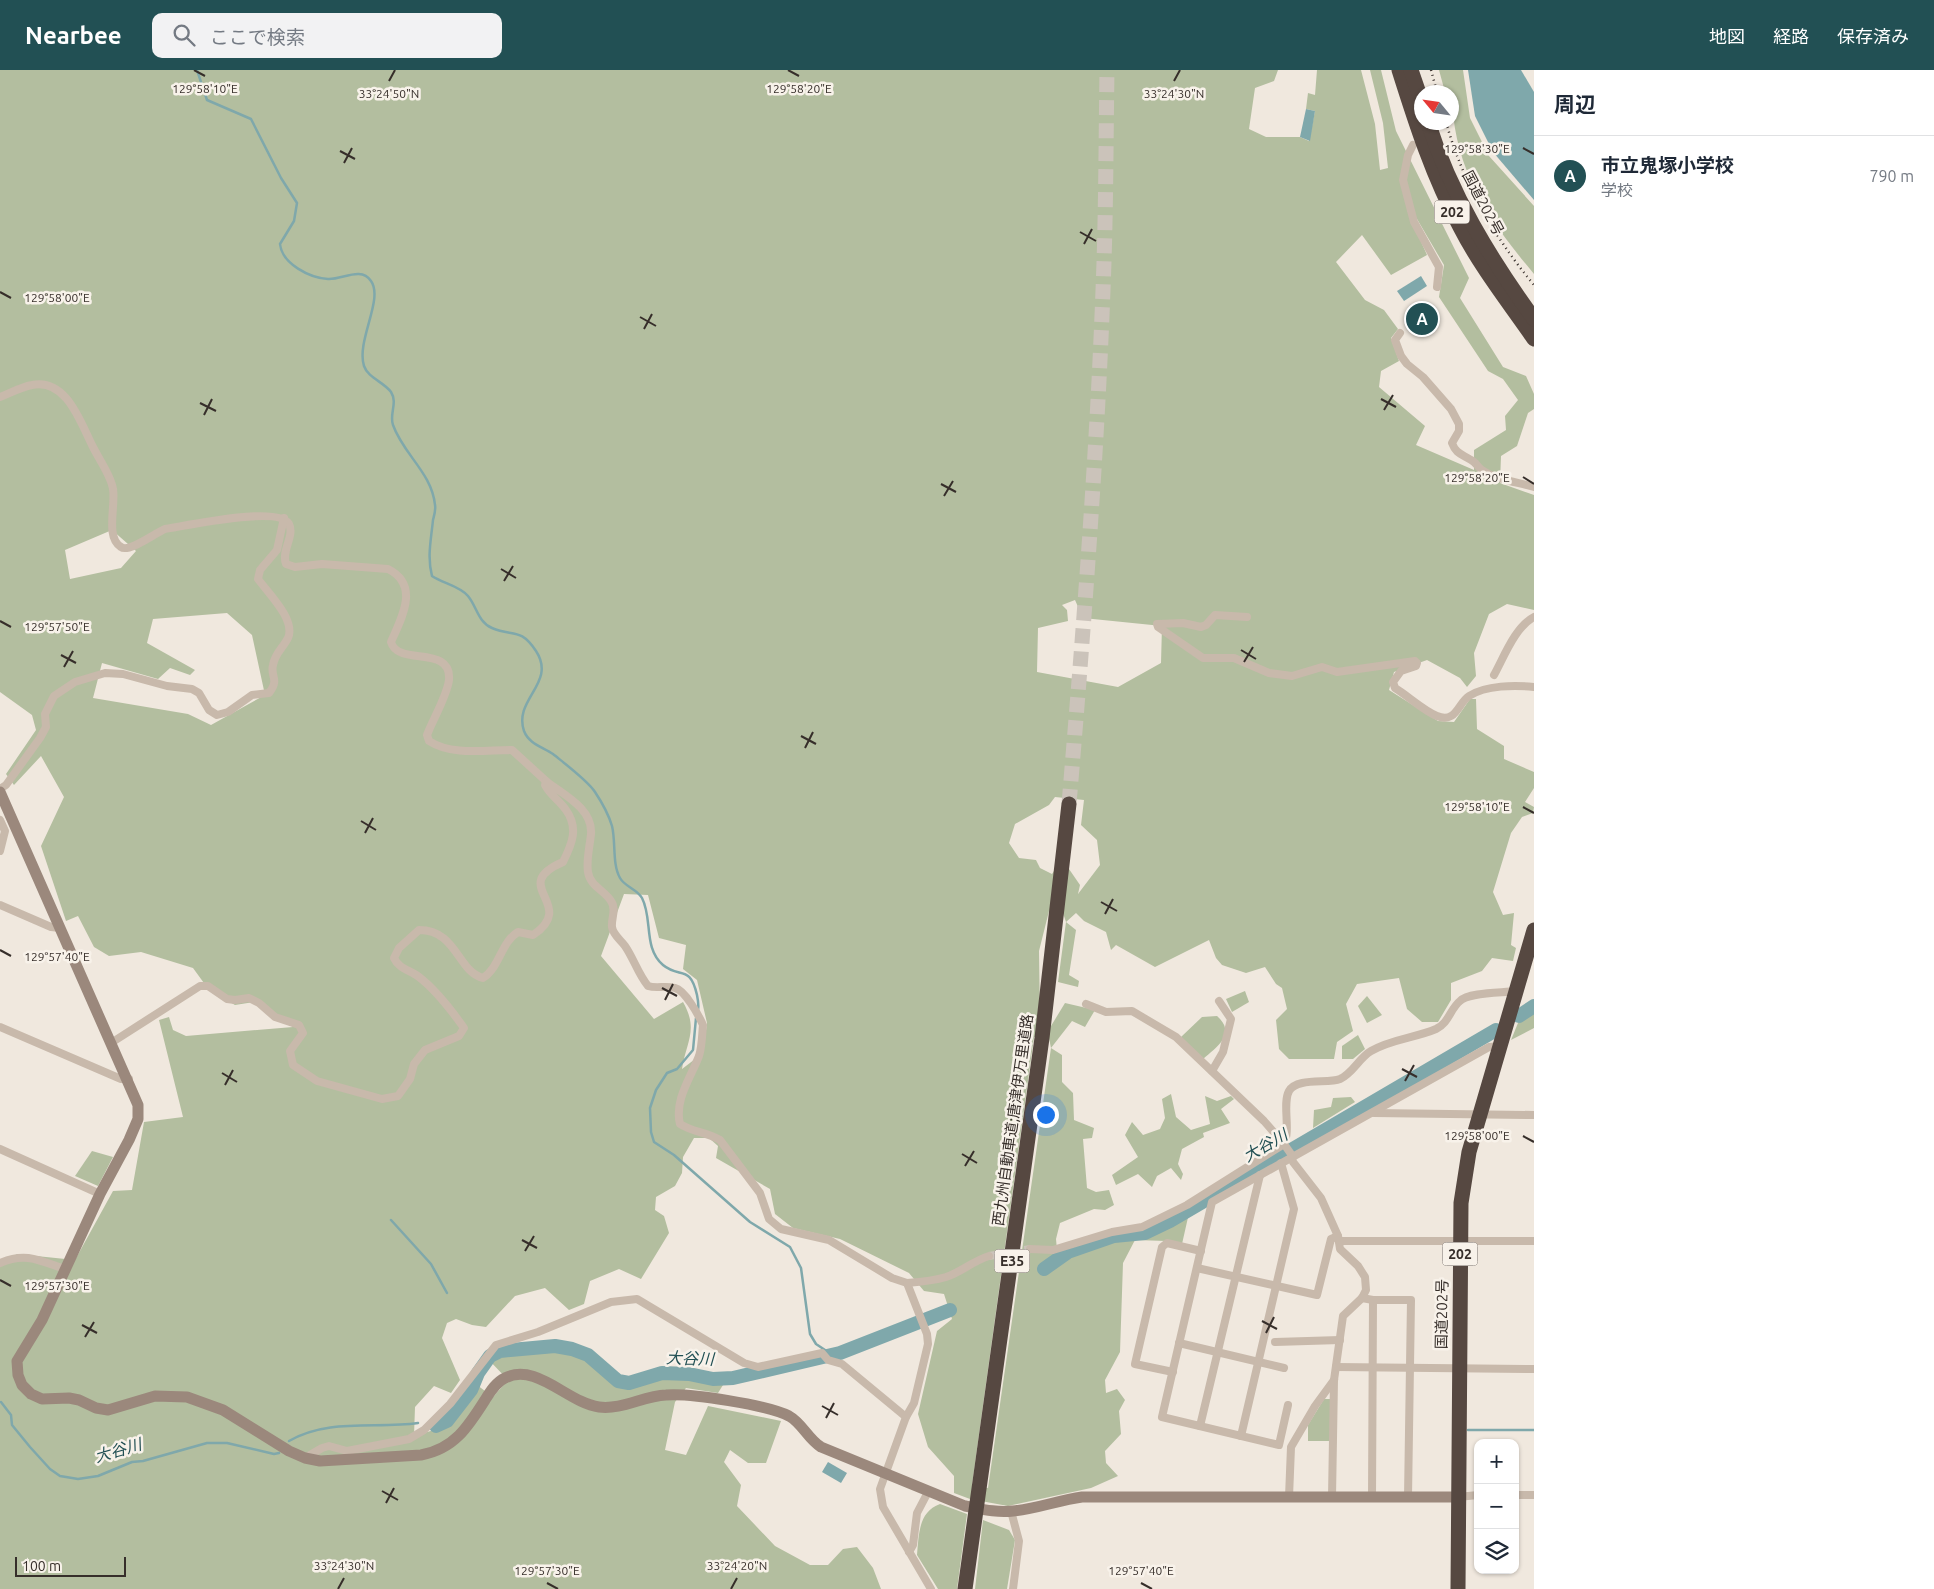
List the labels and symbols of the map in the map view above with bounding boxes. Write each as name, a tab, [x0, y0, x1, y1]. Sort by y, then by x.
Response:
text: 129°58'10"E	[172, 82, 238, 95]
text: 129°58'20"E	[766, 82, 832, 95]
north arrow	[1414, 85, 1459, 130]
text: 33°24'50"N	[359, 87, 419, 100]
text: 33°24'30"N	[1144, 87, 1204, 100]
text: 129°58'30"E	[1444, 142, 1510, 155]
street label: 国道202号	[1459, 168, 1507, 238]
road number: 202	[1434, 200, 1470, 224]
text: 129°58'00"E	[24, 291, 90, 304]
pin: A	[1406, 300, 1438, 338]
text: 129°58'20"E	[1444, 471, 1510, 484]
text: 129°57'50"E	[24, 620, 90, 633]
text: 129°58'10"E	[1444, 800, 1510, 813]
text: 129°57'40"E	[24, 950, 90, 963]
street label: 西九州自動車道;唐津伊万里道路	[989, 1013, 1036, 1227]
your location	[1033, 1102, 1059, 1128]
water label: 大谷川	[1240, 1124, 1292, 1165]
text: 129°58'00"E	[1444, 1129, 1510, 1142]
road number: 202	[1442, 1242, 1478, 1266]
road number: E35	[994, 1250, 1030, 1272]
text: 129°57'30"E	[24, 1279, 90, 1292]
street label: 国道202号	[1432, 1279, 1451, 1349]
water label: 大谷川	[666, 1348, 716, 1368]
water label: 大谷川	[92, 1434, 145, 1465]
scale bar	[15, 1554, 126, 1577]
text: 33°24'30"N	[314, 1559, 374, 1572]
text: 33°24'20"N	[707, 1559, 767, 1572]
text: 129°57'30"E	[514, 1564, 580, 1577]
text: 129°57'40"E	[1108, 1564, 1174, 1577]

